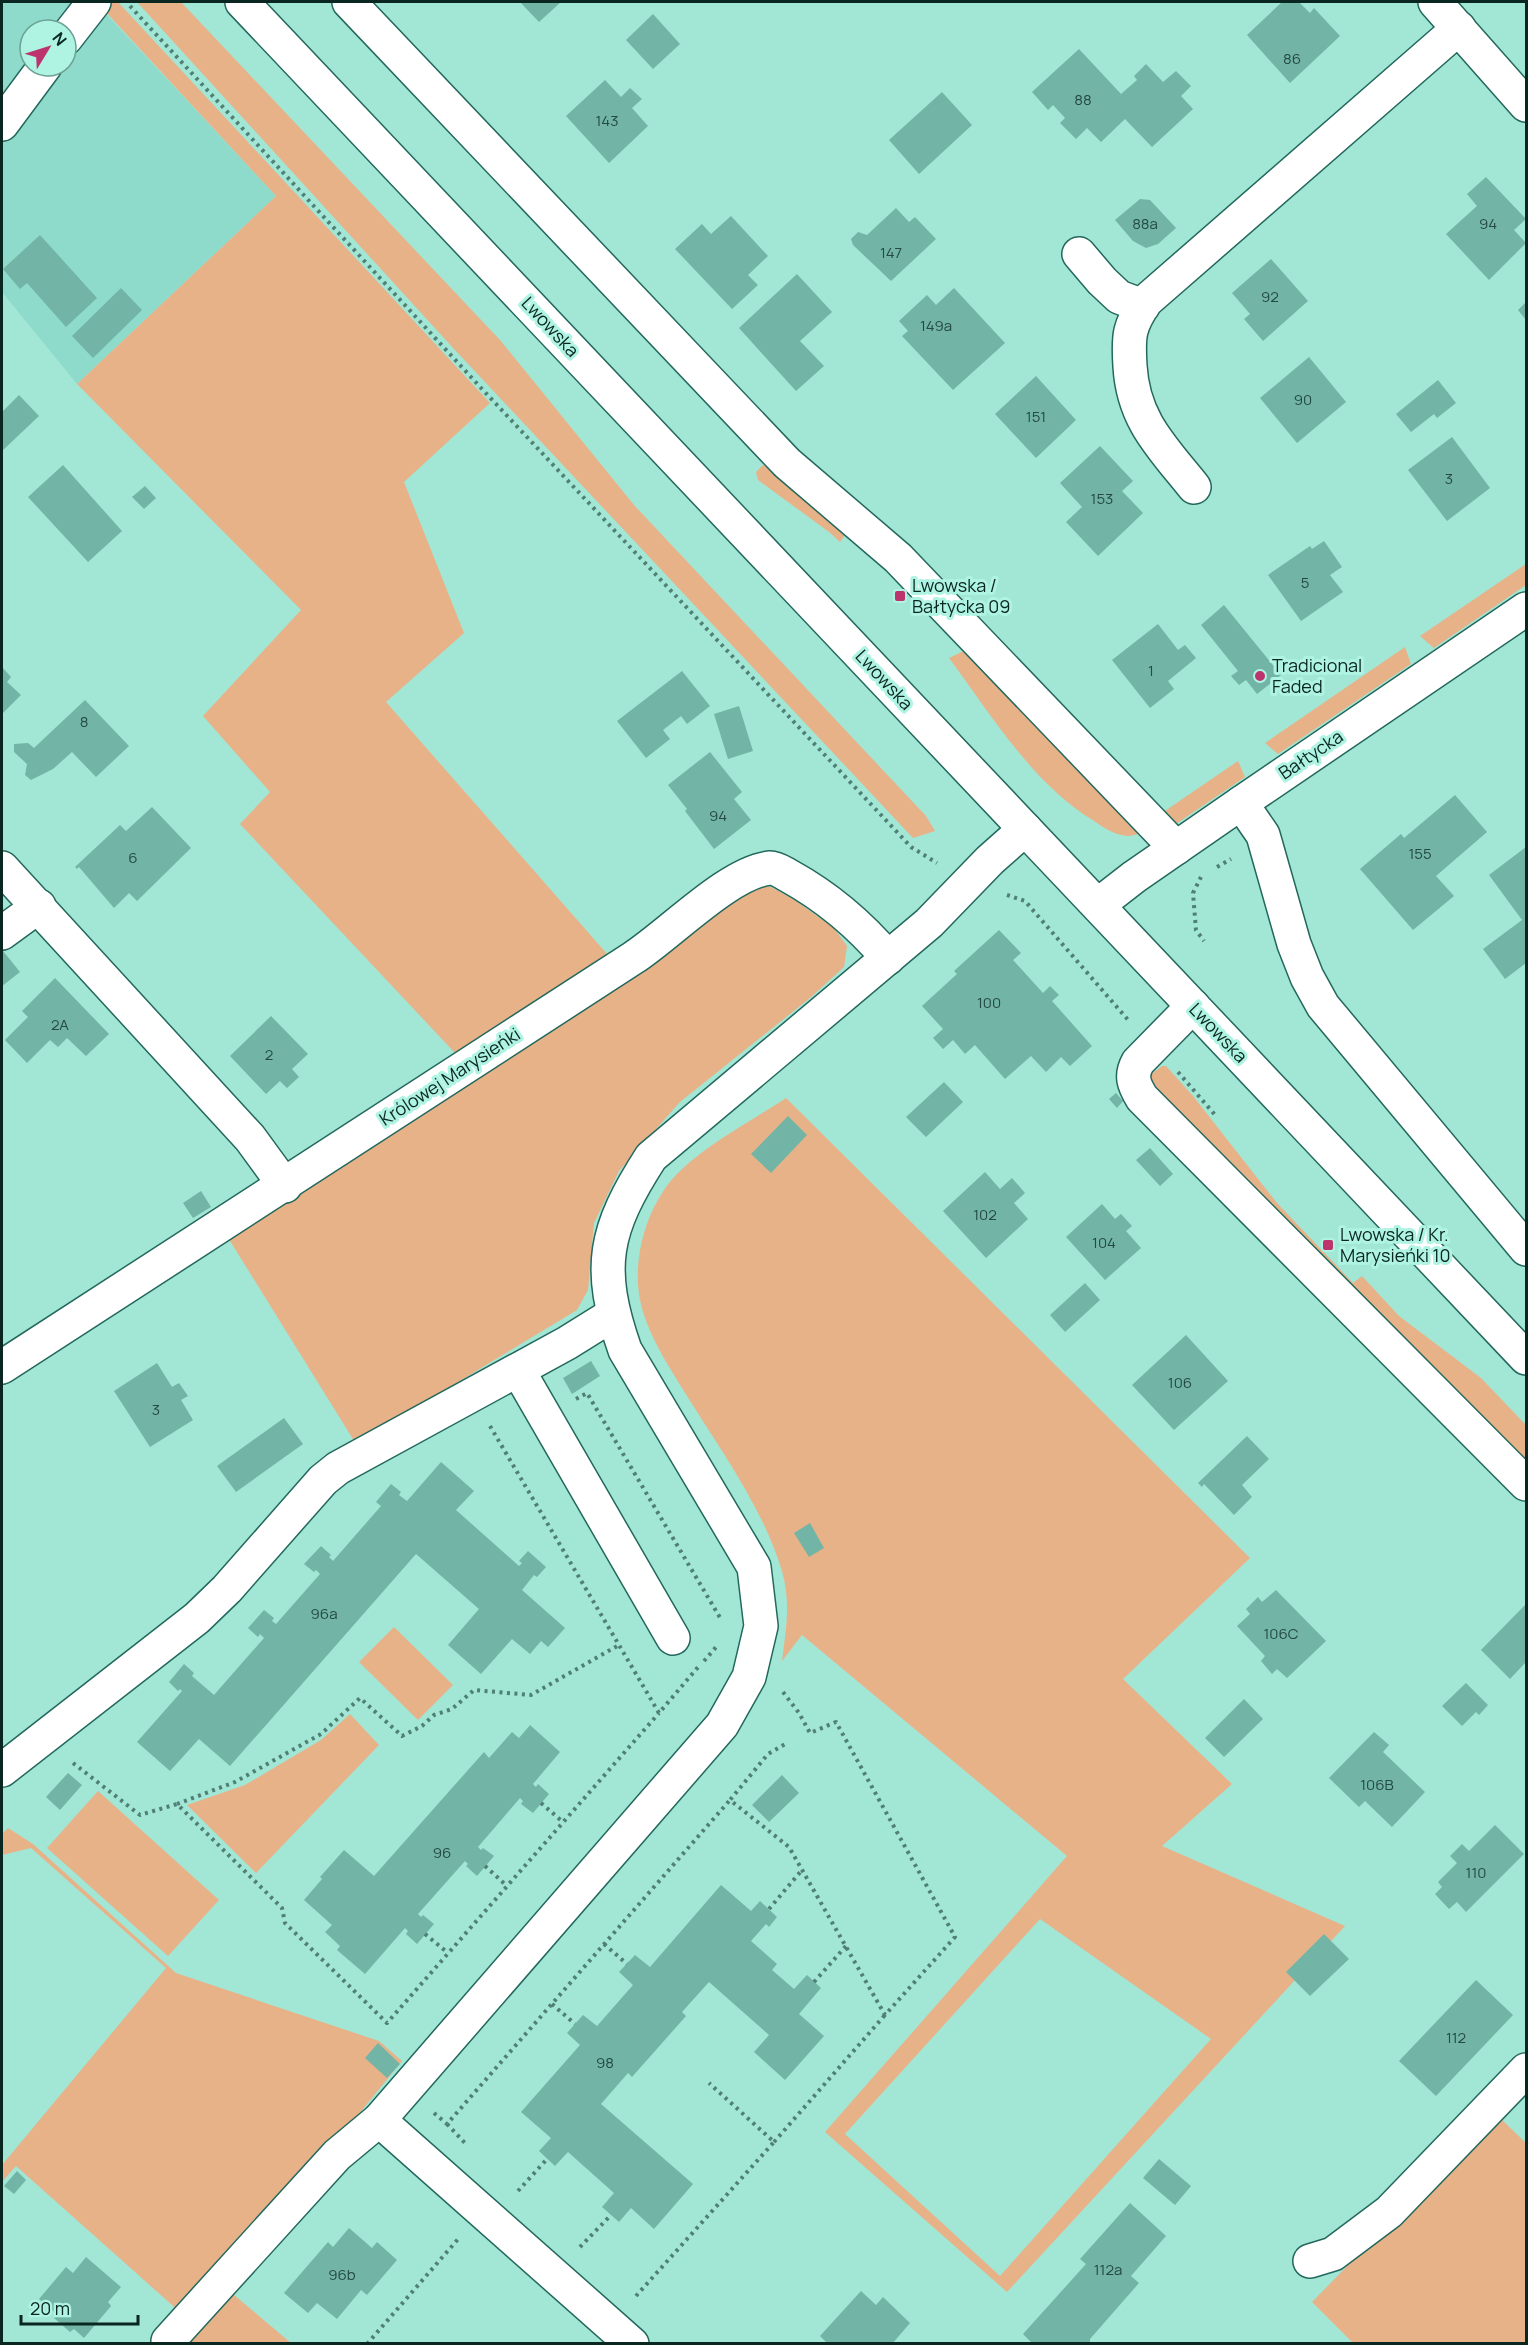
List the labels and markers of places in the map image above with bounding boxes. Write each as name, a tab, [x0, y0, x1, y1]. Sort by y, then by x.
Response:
place label: Lwowska / Bałtycka 09	[912, 573, 1011, 618]
marker: Lwowska / Bałtycka 09	[893, 589, 907, 603]
place label: Tradicional Faded	[1272, 653, 1362, 698]
marker: Tradicional Faded	[1253, 669, 1267, 683]
place label: Lwowska / Kr. Marysieńki 10	[1340, 1222, 1451, 1267]
marker: Lwowska / Kr. Marysieńki 10	[1321, 1238, 1335, 1252]

